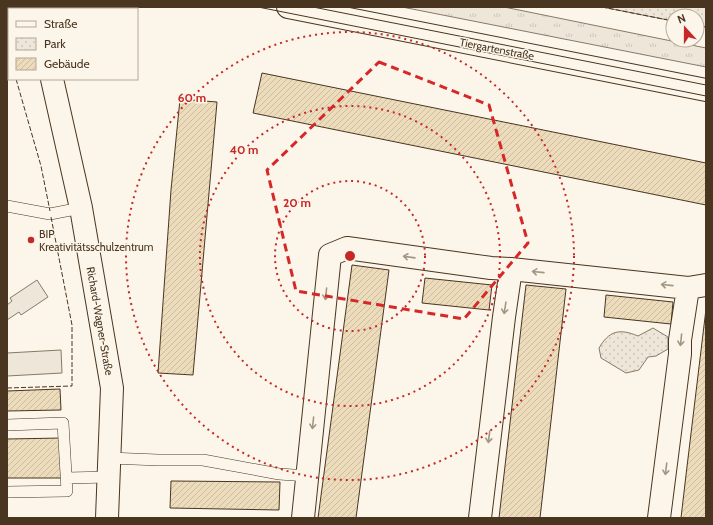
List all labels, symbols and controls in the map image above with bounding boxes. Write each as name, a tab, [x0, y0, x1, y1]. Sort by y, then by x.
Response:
legend	[8, 8, 138, 80]
north arrow	[665, 8, 705, 48]
text: N	[675, 11, 688, 27]
text: Straße	[44, 16, 77, 31]
street label: Tiergartenstraße	[459, 35, 536, 63]
text: Park	[44, 36, 66, 51]
text: Gebäude	[44, 56, 90, 71]
text: 60 m	[178, 90, 206, 105]
text: 40 m	[229, 142, 259, 157]
text: 20 m	[283, 195, 311, 210]
place label: BIP Kreativitätsschulzentrum	[39, 227, 154, 254]
marker: BIP Kreativitätsschulzentrum	[26, 235, 36, 245]
centre of rings	[343, 249, 357, 263]
one-way arrow	[403, 253, 416, 261]
street label: Richard-Wagner-Straße	[84, 266, 117, 377]
one-way arrow	[532, 268, 545, 276]
one-way arrow	[661, 282, 674, 289]
one-way arrow	[322, 287, 330, 300]
one-way arrow	[501, 301, 509, 314]
one-way arrow	[677, 333, 684, 346]
one-way arrow	[309, 416, 317, 429]
one-way arrow	[486, 430, 493, 443]
one-way arrow	[662, 462, 669, 475]

